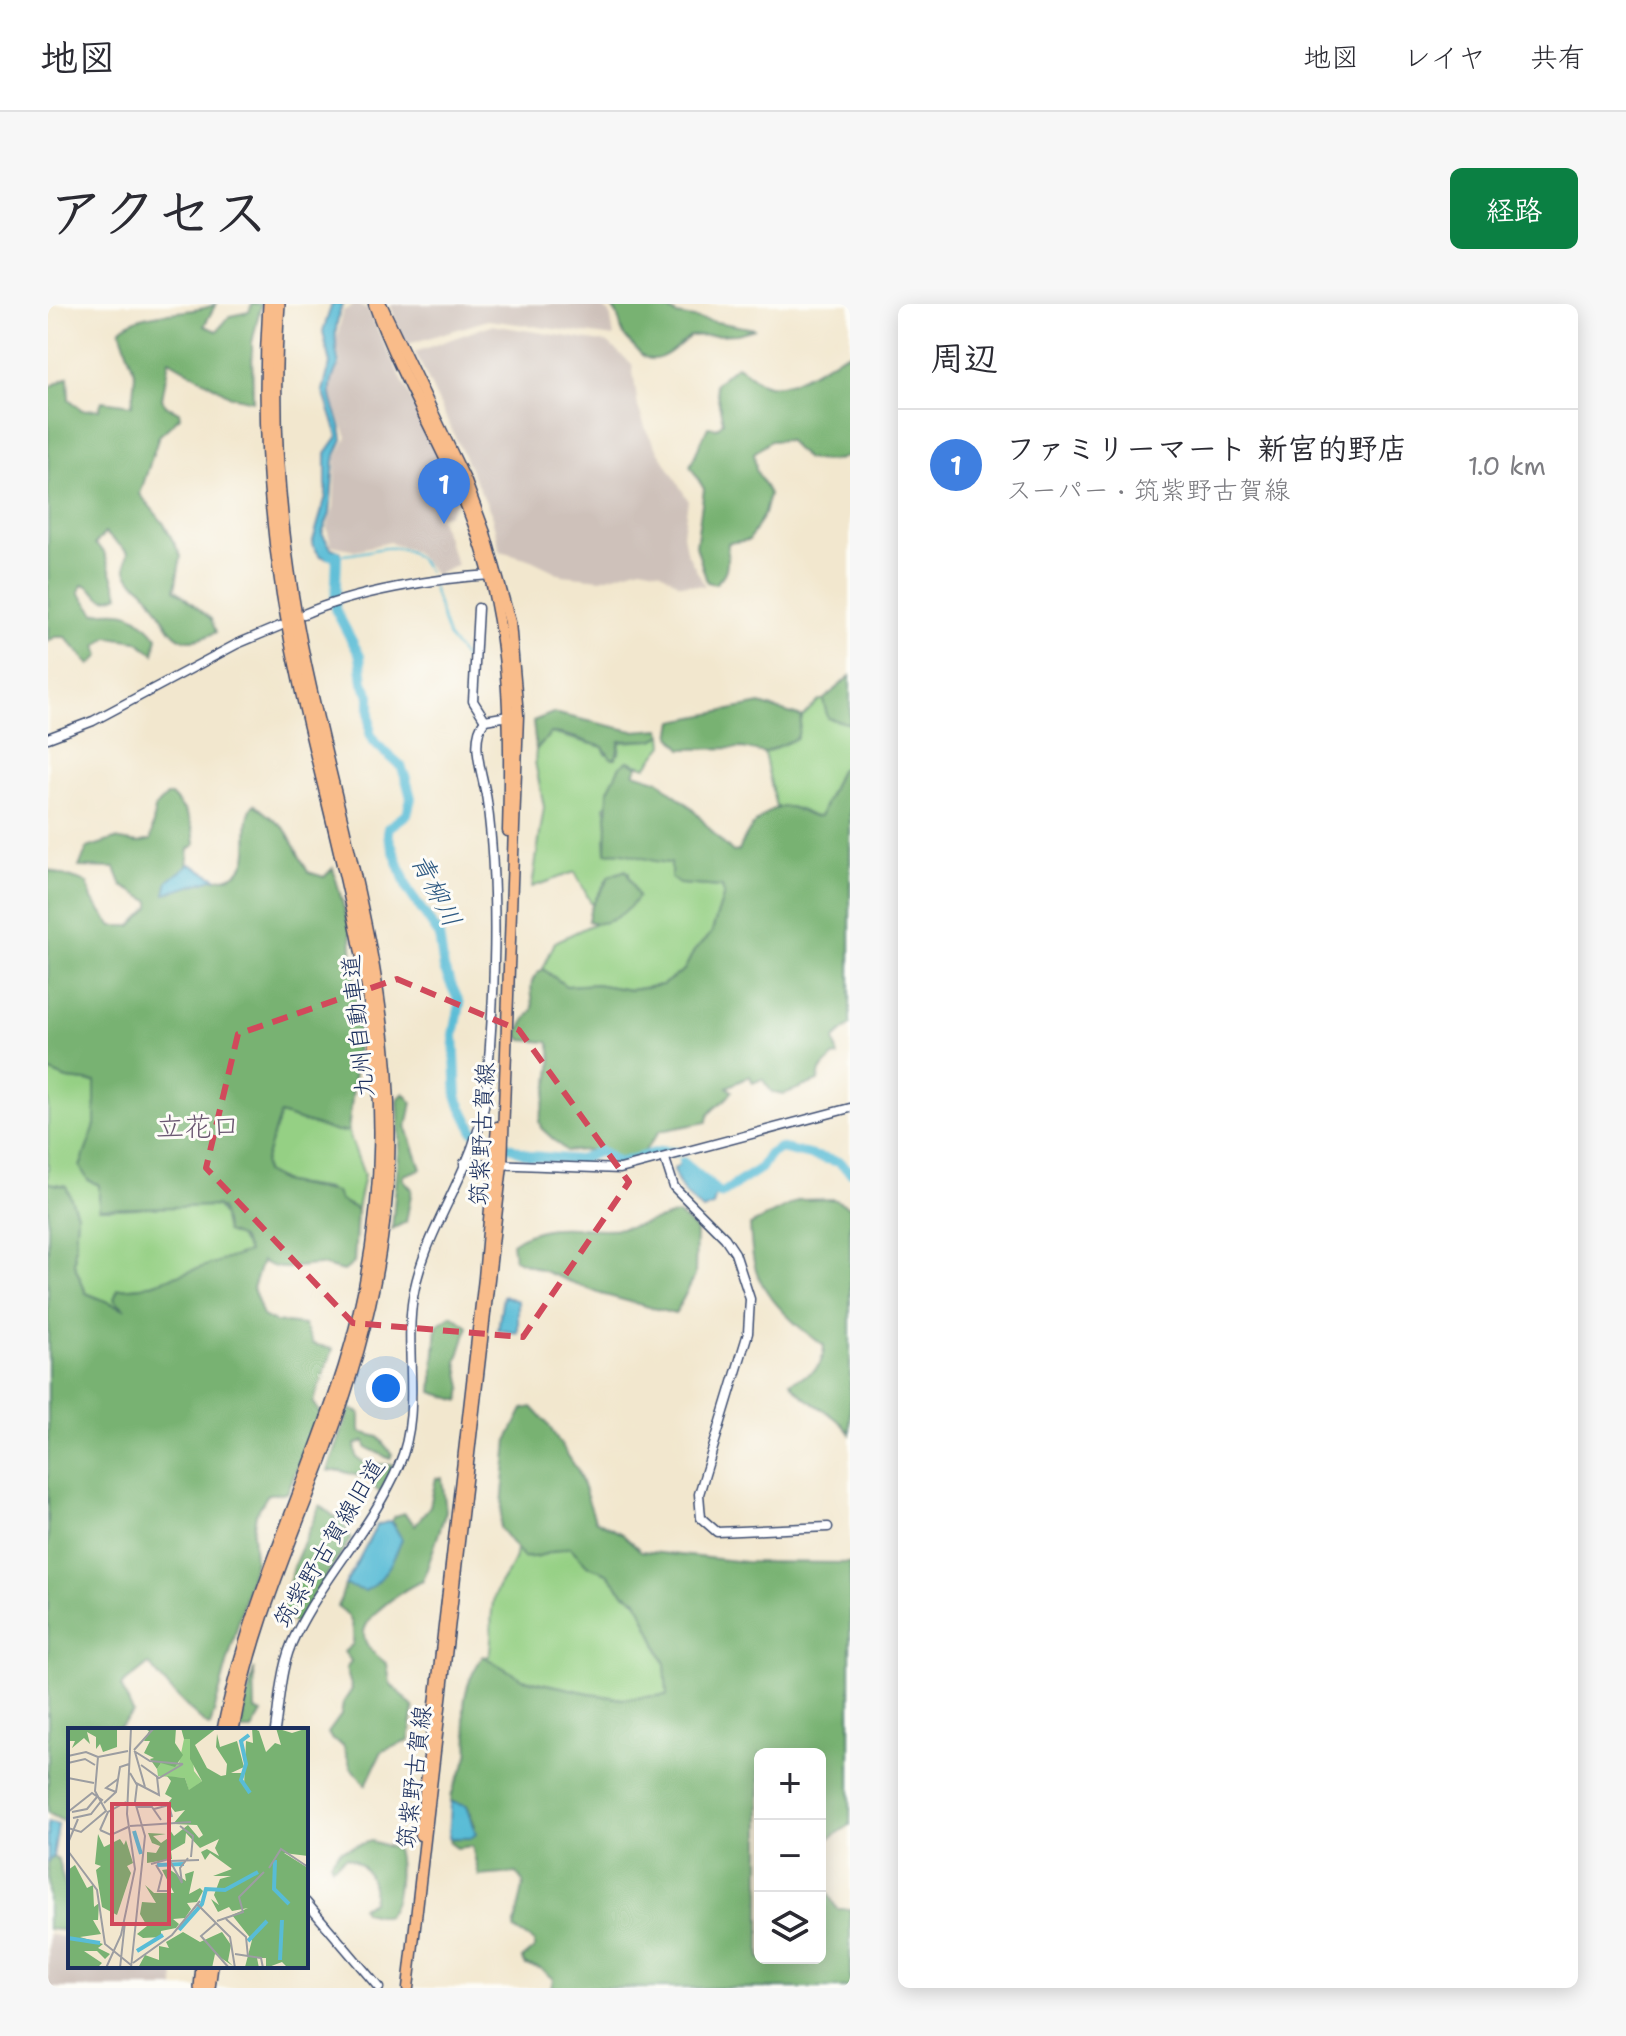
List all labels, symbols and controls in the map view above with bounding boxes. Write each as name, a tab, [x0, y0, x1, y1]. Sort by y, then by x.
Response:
text: 地図	[40, 32, 116, 83]
text: 地図	[1303, 38, 1359, 76]
text: レイヤ	[1403, 38, 1486, 76]
text: 共有	[1530, 38, 1586, 76]
button: 経路	[1450, 168, 1578, 249]
text: アクセス	[48, 175, 269, 250]
text: 周辺	[930, 335, 998, 381]
text: ファミリーマート 新宮的野店	[1006, 428, 1408, 469]
text: 1	[950, 448, 962, 483]
text: 1.0 km	[1468, 448, 1546, 483]
pin: 1	[418, 458, 470, 524]
text: スーパー · 筑紫野古賀線	[1006, 472, 1290, 507]
water label: 青柳川	[404, 847, 470, 933]
street label: 九州自動車道	[335, 953, 381, 1099]
street label: 筑紫野古賀線	[462, 1061, 502, 1207]
district label: 立花口	[156, 1107, 240, 1145]
your location	[366, 1368, 406, 1408]
street label: 筑紫野古賀線旧道	[266, 1452, 392, 1634]
street label: 筑紫野古賀線	[389, 1704, 439, 1850]
inset map	[68, 1728, 308, 1968]
map controls	[754, 1748, 826, 1964]
button: +	[754, 1748, 826, 1820]
button: −	[754, 1820, 826, 1892]
button: layers	[754, 1892, 826, 1964]

